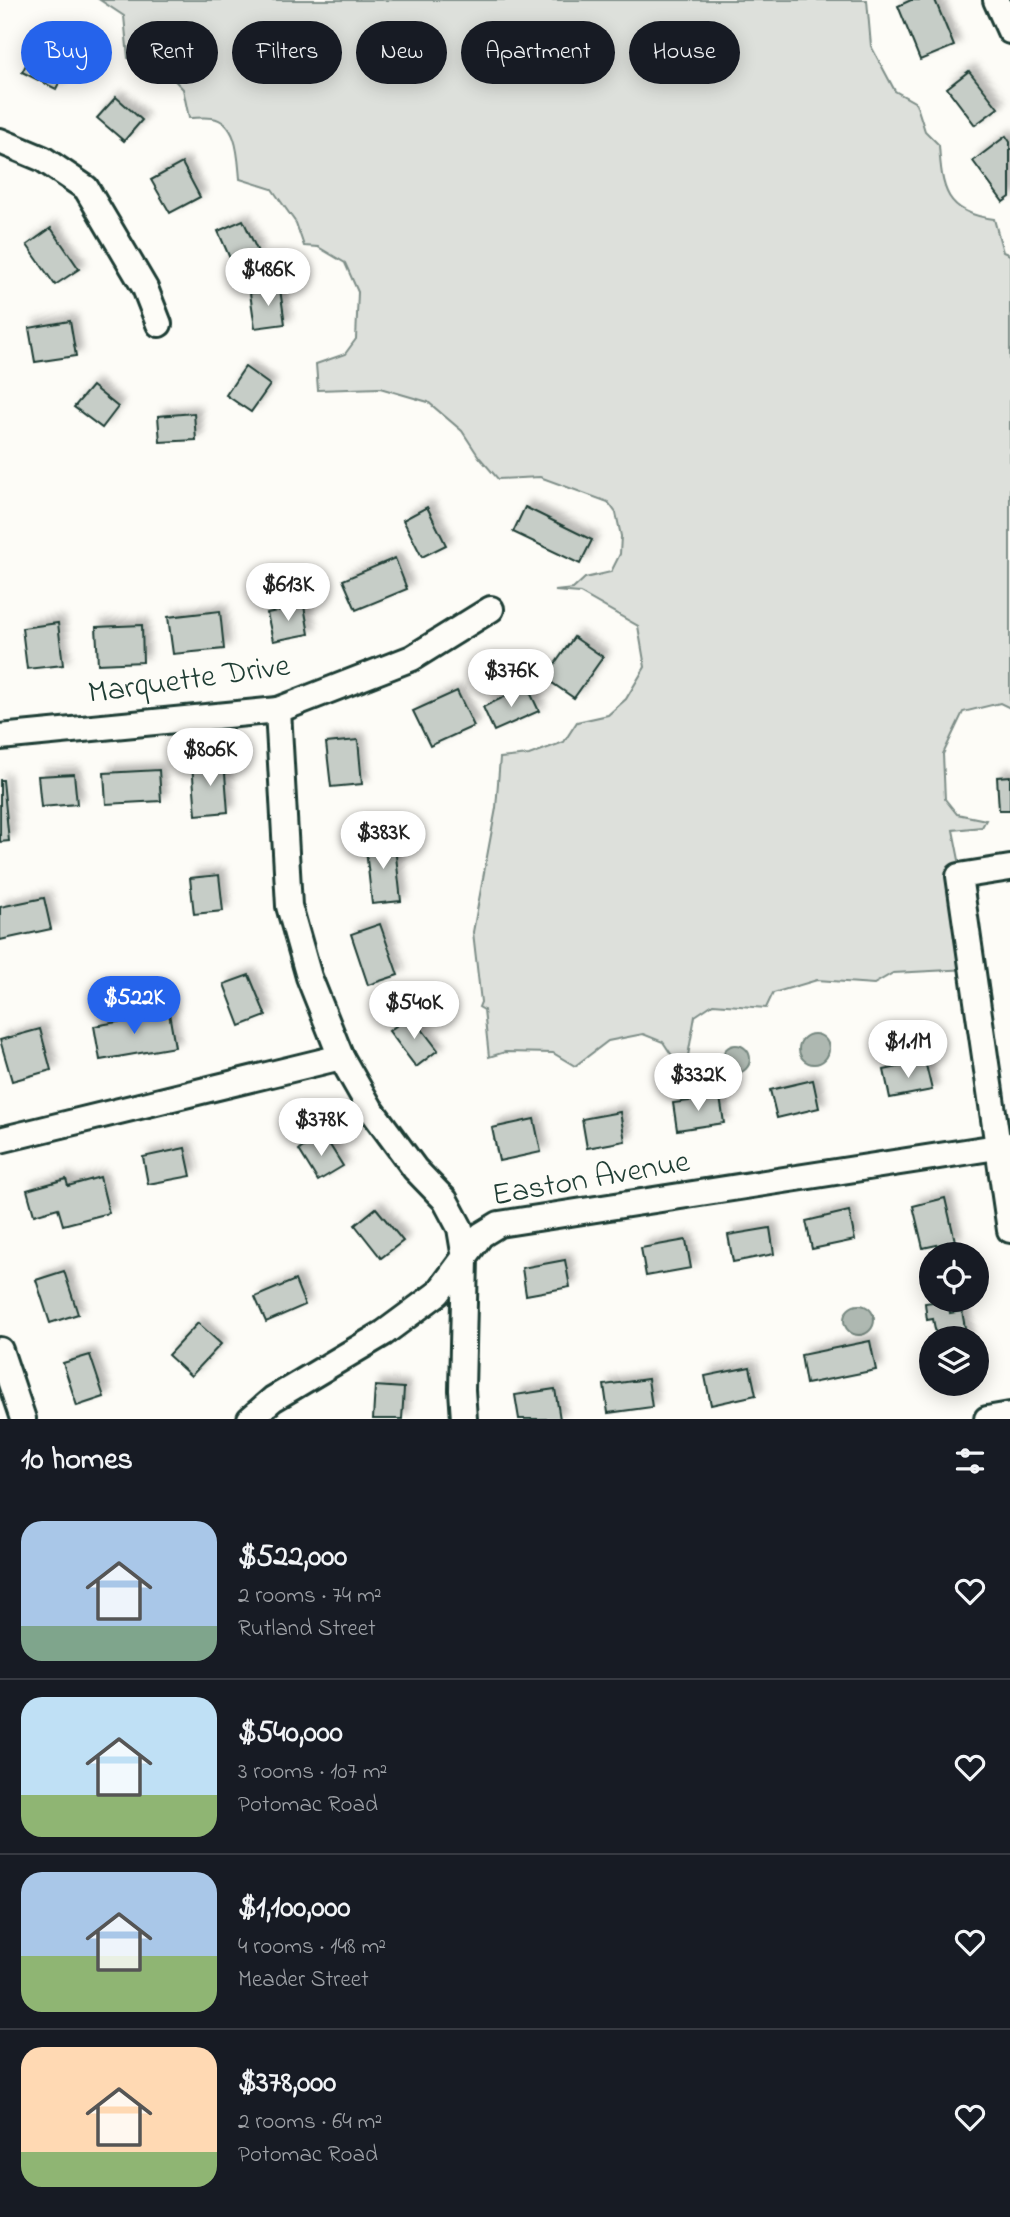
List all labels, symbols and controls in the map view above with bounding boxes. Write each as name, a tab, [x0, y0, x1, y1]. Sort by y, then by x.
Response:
chip: Buy	[21, 21, 112, 84]
chip: Rent	[126, 21, 218, 84]
chip: Filters	[232, 21, 342, 84]
chip: New	[356, 21, 447, 84]
chip: Apartment	[461, 21, 615, 84]
chip: House	[629, 21, 740, 84]
pin: $486K	[219, 248, 317, 308]
text: $486K	[241, 254, 295, 287]
pin: $613K	[239, 564, 337, 623]
text: $613K	[262, 569, 314, 602]
street label: Marquette Drive	[85, 644, 294, 718]
pin: $376K	[462, 650, 560, 709]
text: $376K	[484, 655, 538, 688]
pin: $806K	[161, 728, 259, 788]
text: $806K	[183, 734, 237, 767]
pin: $383K	[334, 812, 432, 871]
text: $383K	[357, 817, 409, 850]
pin: $522K	[85, 976, 183, 1036]
text: $522K	[103, 982, 165, 1015]
pin: $540K	[365, 982, 463, 1041]
text: $540K	[385, 987, 443, 1020]
pin: $1.1M	[859, 1020, 957, 1080]
text: $1.1M	[884, 1026, 932, 1059]
pin: $332K	[649, 1054, 747, 1113]
text: $332K	[670, 1059, 726, 1092]
pin: $378K	[272, 1098, 370, 1158]
text: $378K	[295, 1104, 347, 1137]
street label: Easton Avenue	[489, 1139, 694, 1220]
map controls	[919, 1242, 989, 1396]
button: locate	[919, 1242, 989, 1312]
button: layers	[919, 1326, 989, 1396]
text: 10 homes	[21, 1439, 133, 1483]
icon: filters	[951, 1442, 989, 1480]
text: $522,000	[238, 1536, 347, 1580]
icon: home	[77, 1549, 161, 1633]
icon: heart	[951, 1572, 989, 1610]
text: 2 rooms · 74 m²	[238, 1580, 382, 1613]
text: Rutland Street	[238, 1613, 376, 1646]
text: $540,000	[238, 1712, 343, 1756]
icon: home	[77, 1725, 161, 1809]
icon: heart	[951, 1748, 989, 1786]
text: 3 rooms · 107 m²	[238, 1756, 387, 1789]
text: Potomac Road	[238, 1789, 378, 1822]
text: $1,100,000	[238, 1887, 350, 1931]
icon: home	[77, 1900, 161, 1984]
icon: heart	[951, 1923, 989, 1961]
text: 4 rooms · 148 m²	[238, 1931, 386, 1964]
text: Meader Street	[238, 1964, 369, 1997]
text: $378,000	[238, 2062, 336, 2106]
icon: home	[77, 2075, 161, 2159]
icon: heart	[951, 2098, 989, 2136]
text: 2 rooms · 64 m²	[238, 2106, 382, 2139]
text: Potomac Road	[238, 2139, 378, 2172]

